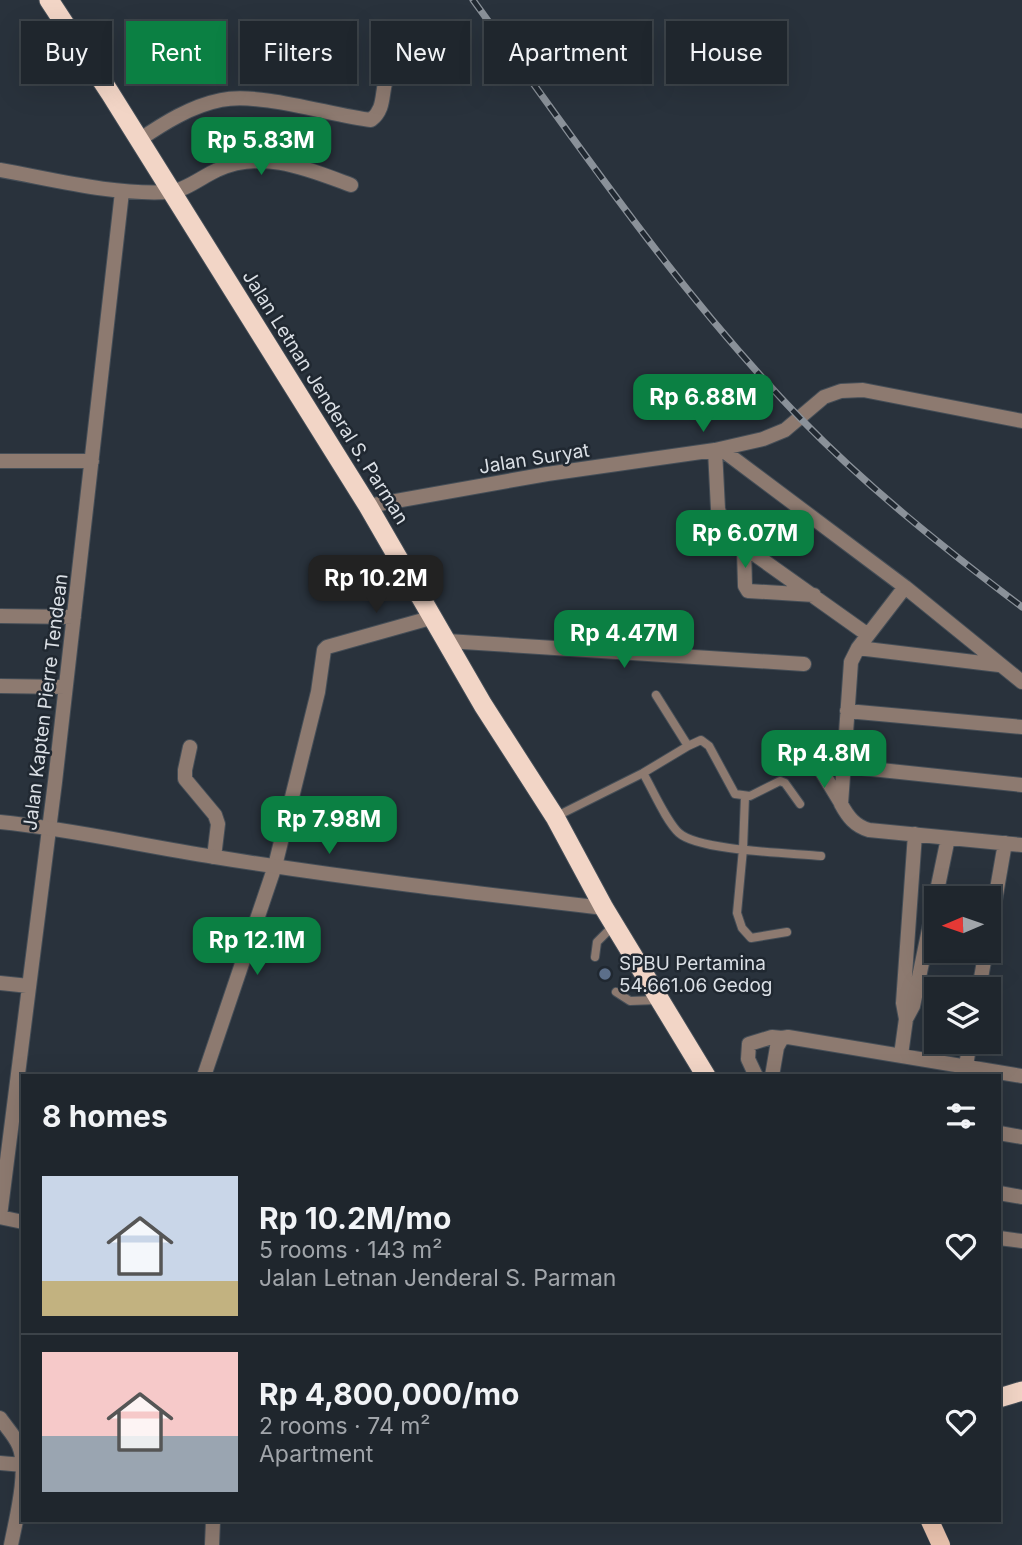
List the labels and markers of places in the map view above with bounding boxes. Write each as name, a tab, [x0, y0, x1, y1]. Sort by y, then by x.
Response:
pin: Rp 5.83M	[189, 118, 333, 177]
pin: Rp 6.88M	[631, 374, 775, 434]
pin: Rp 6.07M	[673, 510, 817, 570]
pin: Rp 10.2M	[304, 556, 448, 615]
pin: Rp 4.47M	[552, 610, 696, 670]
pin: Rp 4.8M	[759, 730, 889, 790]
pin: Rp 7.98M	[257, 796, 401, 856]
pin: Rp 12.1M	[185, 918, 329, 977]
place label: SPBU Pertamina 54.661.06 Gedog	[619, 952, 773, 997]
marker: SPBU Pertamina 54.661.06 Gedog	[597, 966, 613, 982]

